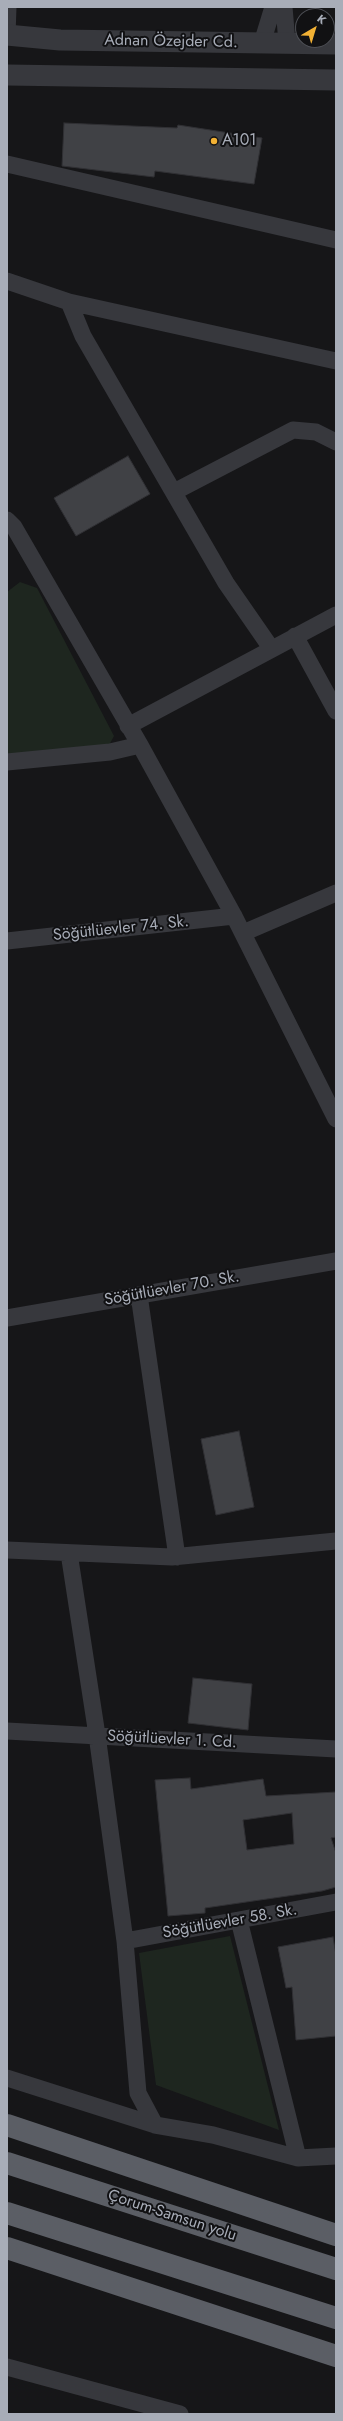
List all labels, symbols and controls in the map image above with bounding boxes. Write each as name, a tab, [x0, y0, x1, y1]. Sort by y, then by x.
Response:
north arrow	[295, 8, 335, 48]
text: K	[314, 11, 330, 28]
street label: Adnan Özejder Cd.	[104, 31, 238, 53]
place label: A101	[222, 131, 257, 151]
marker: A101	[209, 136, 219, 146]
street label: Söğütlüevler 74. Sk.	[52, 912, 190, 946]
street label: Söğütlüevler 70. Sk.	[103, 1268, 241, 1310]
street label: Söğütlüevler 1. Cd.	[107, 1727, 237, 1753]
street label: Söğütlüevler 58. Sk.	[161, 1901, 299, 1943]
street label: Çorum-Samsun yolu	[105, 2186, 239, 2246]

